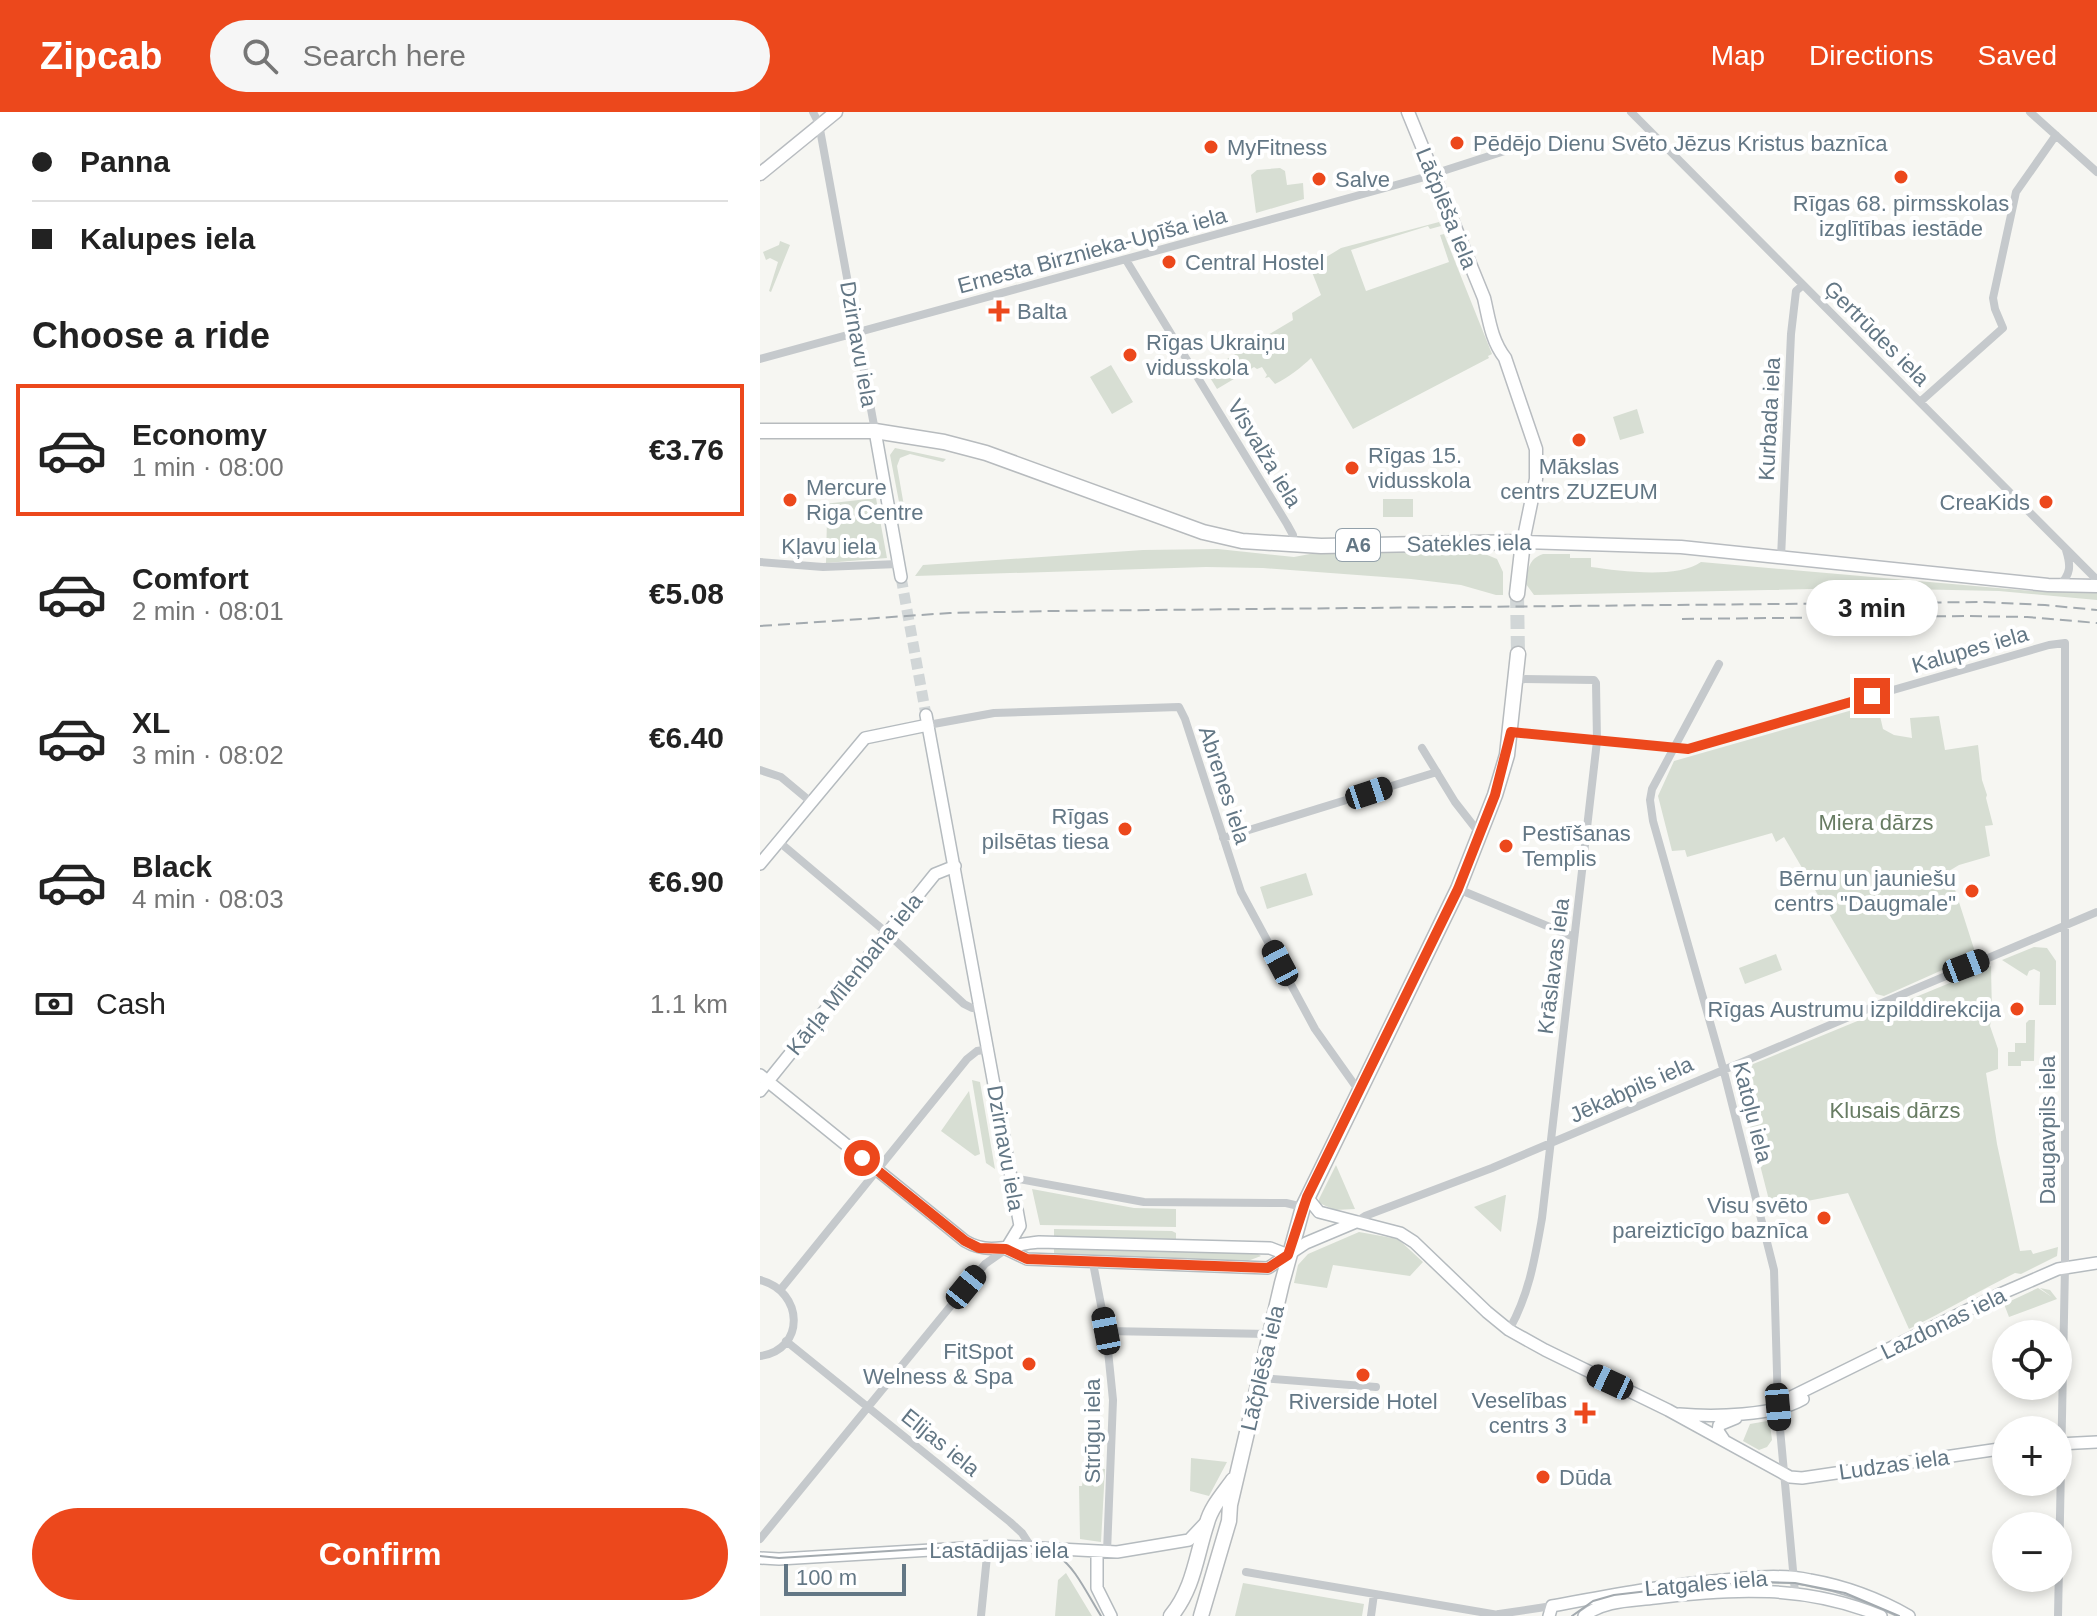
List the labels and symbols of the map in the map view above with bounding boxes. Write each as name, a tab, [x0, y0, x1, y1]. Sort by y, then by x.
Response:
place label: Pēdējo Dienu Svēto Jēzus Kristus baznīca	[1473, 131, 1888, 156]
marker: Pēdējo Dienu Svēto Jēzus Kristus baznīca	[1448, 134, 1466, 152]
place label: MyFitness	[1227, 135, 1327, 160]
marker: MyFitness	[1202, 138, 1220, 156]
street label: Lāčplēša iela	[1411, 144, 1482, 273]
place label: Salve	[1335, 167, 1390, 192]
marker: Rīgas 68. pirmsskolas izglītības iestāde	[1892, 168, 1910, 186]
marker: Salve	[1310, 170, 1328, 188]
place label: Rīgas 68. pirmsskolas izglītības iestāde	[1793, 191, 2009, 241]
street label: Ernesta Birznieka-Upīša iela	[955, 202, 1230, 298]
place label: Central Hostel	[1185, 250, 1324, 275]
marker: Central Hostel	[1160, 253, 1178, 271]
street label: Ģertrūdes iela	[1819, 276, 1935, 392]
street label: Dzirnavu iela	[835, 279, 882, 410]
place label: Balta	[1017, 299, 1068, 324]
marker: Balta	[988, 300, 1010, 322]
place label: Rīgas Ukraiņu vidusskola	[1146, 330, 1285, 380]
marker: Rīgas Ukraiņu vidusskola	[1121, 346, 1139, 364]
street label: Kurbada iela	[1754, 356, 1785, 481]
street label: Visvalža iela	[1222, 395, 1307, 513]
marker: Mākslas centrs ZUZEUM	[1570, 431, 1588, 449]
place label: Rīgas 15. vidusskola	[1368, 443, 1471, 493]
place label: Mākslas centrs ZUZEUM	[1500, 454, 1658, 504]
marker: Rīgas 15. vidusskola	[1343, 459, 1361, 477]
place label: Mercure Riga Centre	[806, 475, 923, 525]
place label: CreaKids	[1940, 490, 2030, 515]
marker: Mercure Riga Centre	[781, 491, 799, 509]
marker: CreaKids	[2037, 493, 2055, 511]
road number: A6	[1336, 529, 1380, 561]
street label: Satekles iela	[1406, 530, 1532, 557]
street label: Kļavu iela	[781, 534, 877, 559]
callout: 3 min	[1806, 580, 1938, 636]
street label: Kalupes iela	[1909, 621, 2032, 678]
route end	[1854, 678, 1890, 714]
street label: Abrenes iela	[1194, 723, 1256, 848]
car	[1342, 774, 1396, 812]
place label: Rīgas pilsētas tiesa	[982, 804, 1110, 854]
park label: Miera dārzs	[1819, 810, 1933, 835]
marker: Rīgas pilsētas tiesa	[1116, 820, 1134, 838]
place label: Pestīšanas Templis	[1522, 821, 1631, 871]
marker: Pestīšanas Templis	[1497, 837, 1515, 855]
place label: Bērnu un jauniešu centrs "Daugmale"	[1774, 866, 1956, 916]
marker: Bērnu un jauniešu centrs "Daugmale"	[1963, 882, 1981, 900]
street label: Kārļa Mīlenbaha iela	[782, 888, 928, 1060]
street label: Krāslavas iela	[1533, 896, 1574, 1036]
car	[1258, 936, 1302, 990]
car	[1939, 946, 1993, 986]
place label: Rīgas Austrumu izpilddirekcija	[1708, 997, 2002, 1022]
marker: Rīgas Austrumu izpilddirekcija	[2008, 1000, 2026, 1018]
street label: Jēkabpils iela	[1566, 1051, 1697, 1128]
street label: Daugavpils iela	[2035, 1055, 2060, 1205]
street label: Katoļu iela	[1728, 1059, 1777, 1166]
street label: Dzirnavu iela	[982, 1083, 1029, 1214]
park label: Klusais dārzs	[1830, 1098, 1960, 1123]
route start	[844, 1140, 880, 1176]
place label: Visu svēto pareizticīgo baznīca	[1612, 1193, 1809, 1243]
marker: Visu svēto pareizticīgo baznīca	[1815, 1209, 1833, 1227]
car	[942, 1261, 990, 1313]
street label: Lazdonas iela	[1877, 1282, 2010, 1364]
street label: Lāčplēša iela	[1236, 1302, 1289, 1433]
car	[1090, 1305, 1122, 1357]
place label: FitSpot Welness & Spa	[863, 1339, 1014, 1389]
marker: FitSpot Welness & Spa	[1020, 1355, 1038, 1373]
car	[1583, 1361, 1637, 1403]
marker: Riverside Hotel	[1354, 1366, 1372, 1384]
street label: Strūgu iela	[1080, 1378, 1105, 1484]
car	[1764, 1382, 1792, 1432]
place label: Veselības centrs 3	[1472, 1388, 1567, 1438]
place label: Riverside Hotel	[1288, 1389, 1438, 1414]
marker: Veselības centrs 3	[1574, 1402, 1596, 1424]
street label: Elijas iela	[897, 1403, 985, 1482]
street label: Ludzas iela	[1837, 1444, 1952, 1485]
place label: Dūda	[1559, 1465, 1612, 1490]
marker: Dūda	[1534, 1468, 1552, 1486]
street label: Lastādijas iela	[929, 1538, 1069, 1563]
scale bar	[784, 1560, 906, 1596]
street label: Latgales iela	[1643, 1566, 1769, 1601]

